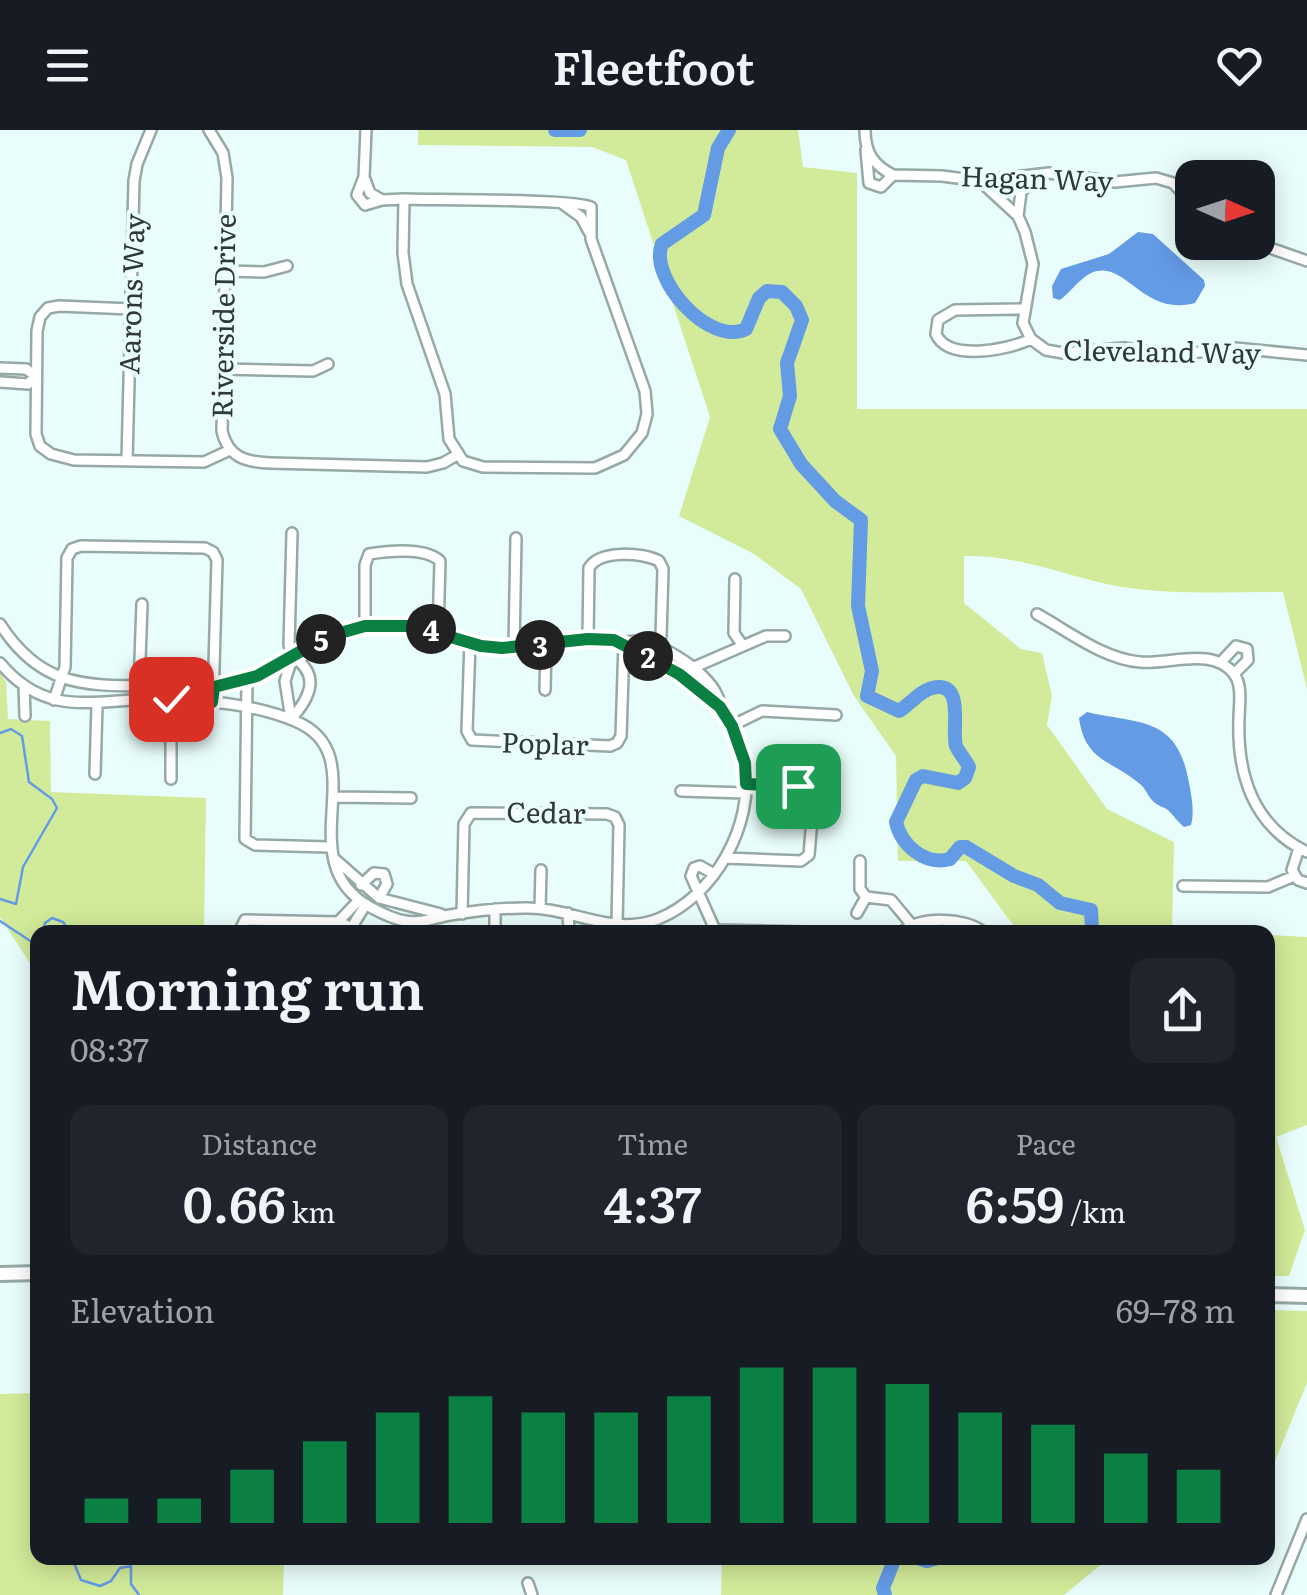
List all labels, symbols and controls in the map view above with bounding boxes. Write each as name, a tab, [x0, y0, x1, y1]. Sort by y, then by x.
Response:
text: Fleetfoot	[552, 32, 755, 99]
icon: menu	[40, 38, 95, 93]
icon: heart	[1212, 38, 1267, 93]
street label: Hagan Way	[960, 153, 1115, 201]
north arrow	[1175, 160, 1275, 260]
map controls	[1175, 160, 1275, 260]
street label: Aarons Way	[106, 212, 154, 375]
street label: Riverside Drive	[199, 213, 245, 419]
street label: Cleveland Way	[1063, 327, 1262, 373]
pin: 4	[406, 604, 456, 654]
text: 4	[423, 608, 439, 650]
pin: 5	[296, 614, 346, 664]
text: 5	[313, 618, 329, 660]
pin: 3	[515, 620, 565, 670]
text: 3	[532, 624, 548, 666]
pin: 2	[623, 631, 673, 681]
text: 2	[640, 635, 656, 677]
pin	[129, 657, 214, 742]
icon: check	[144, 672, 199, 727]
street label: Poplar	[501, 719, 590, 765]
pin	[756, 744, 841, 829]
icon: arrive	[771, 759, 826, 814]
street label: Cedar	[506, 789, 587, 833]
text: Morning run	[70, 945, 425, 1027]
button: share	[1130, 958, 1235, 1063]
text: 08:37	[70, 1024, 149, 1072]
text: Distance	[201, 1122, 317, 1164]
text: Time	[617, 1122, 688, 1164]
text: Pace	[1016, 1122, 1076, 1164]
text: 0.66	[183, 1164, 286, 1238]
text: 4:37	[603, 1164, 702, 1238]
text: 6:59	[966, 1164, 1064, 1238]
text: km	[286, 1190, 336, 1232]
text: /km	[1064, 1190, 1126, 1232]
text: Elevation	[70, 1285, 215, 1333]
text: 69–78 m	[1116, 1285, 1235, 1333]

